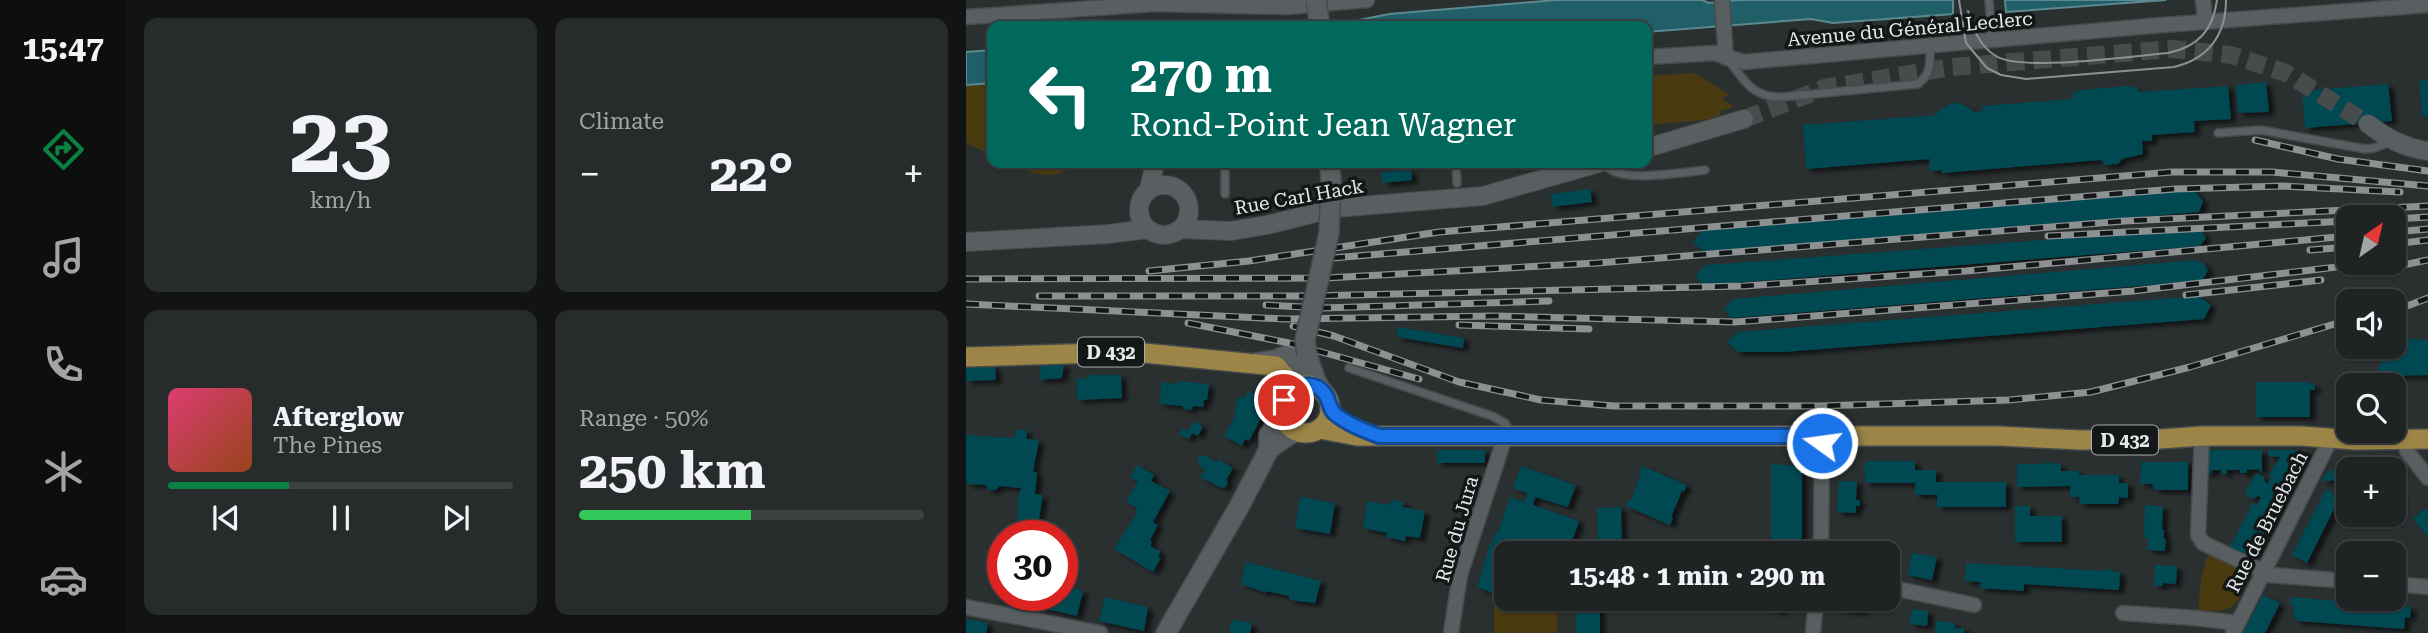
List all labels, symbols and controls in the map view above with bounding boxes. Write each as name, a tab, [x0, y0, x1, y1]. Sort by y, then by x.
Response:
street label: Avenue du Général Leclerc	[1786, 7, 2034, 51]
text: 15:47	[22, 29, 104, 67]
text: 270 m	[1130, 47, 1272, 104]
icon: left	[1015, 49, 1106, 140]
text: 23	[290, 88, 391, 194]
text: Rond-Point Jean Wagner	[1130, 106, 1516, 144]
text: Climate	[579, 108, 664, 135]
icon: directions	[39, 125, 88, 174]
text: 22°	[709, 143, 794, 204]
text: −	[579, 152, 600, 196]
text: +	[903, 152, 924, 196]
street label: Rue Carl Hack	[1233, 174, 1365, 220]
text: km/h	[310, 187, 371, 214]
north arrow	[2336, 205, 2406, 275]
map controls	[2336, 205, 2406, 611]
icon: music	[39, 233, 88, 282]
button: sound	[2336, 289, 2406, 359]
road number: D 432	[1078, 338, 1144, 366]
icon: phone	[39, 340, 88, 389]
pin	[1254, 370, 1314, 430]
button: search	[2336, 373, 2406, 443]
icon: arrive	[1265, 381, 1303, 419]
text: Afterglow	[273, 402, 404, 432]
text: Range · 50%	[579, 405, 708, 432]
position arrow	[1785, 406, 1859, 480]
road number: D 432	[2092, 426, 2158, 454]
text: The Pines	[273, 432, 382, 459]
text: 250 km	[579, 440, 766, 501]
icon: climate	[39, 447, 88, 496]
street label: Rue de Bruebach	[2222, 448, 2312, 596]
button: +	[2336, 457, 2406, 527]
street label: Rue du Jura	[1431, 473, 1483, 585]
icon: previous	[207, 499, 245, 537]
icon: pause	[322, 499, 360, 537]
icon: next	[437, 499, 475, 537]
speed limit sign: 30	[987, 520, 1078, 611]
button: −	[2336, 541, 2406, 611]
icon: car	[39, 555, 88, 604]
text: 15:48 · 1 min · 290 m	[1569, 561, 1825, 591]

